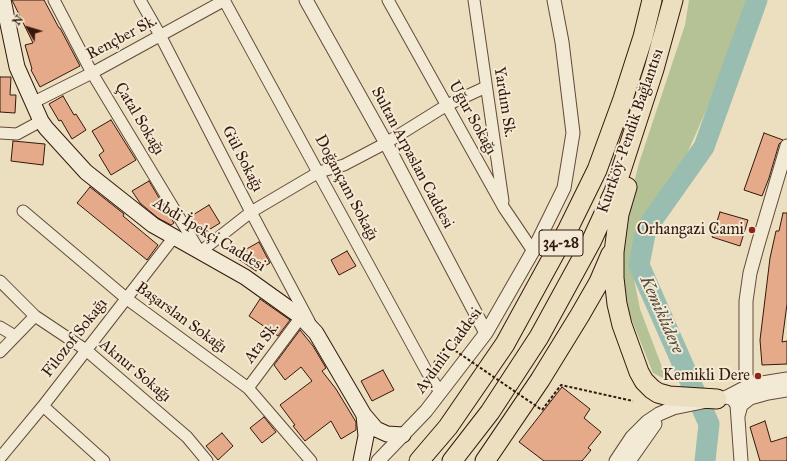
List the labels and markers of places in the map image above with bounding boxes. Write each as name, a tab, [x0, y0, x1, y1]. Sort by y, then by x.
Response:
place label: Orhangazi Cami	[637, 220, 744, 240]
marker: Orhangazi Cami	[747, 225, 757, 235]
place label: Kemikli Dere	[663, 366, 750, 386]
marker: Kemikli Dere	[753, 371, 763, 381]

